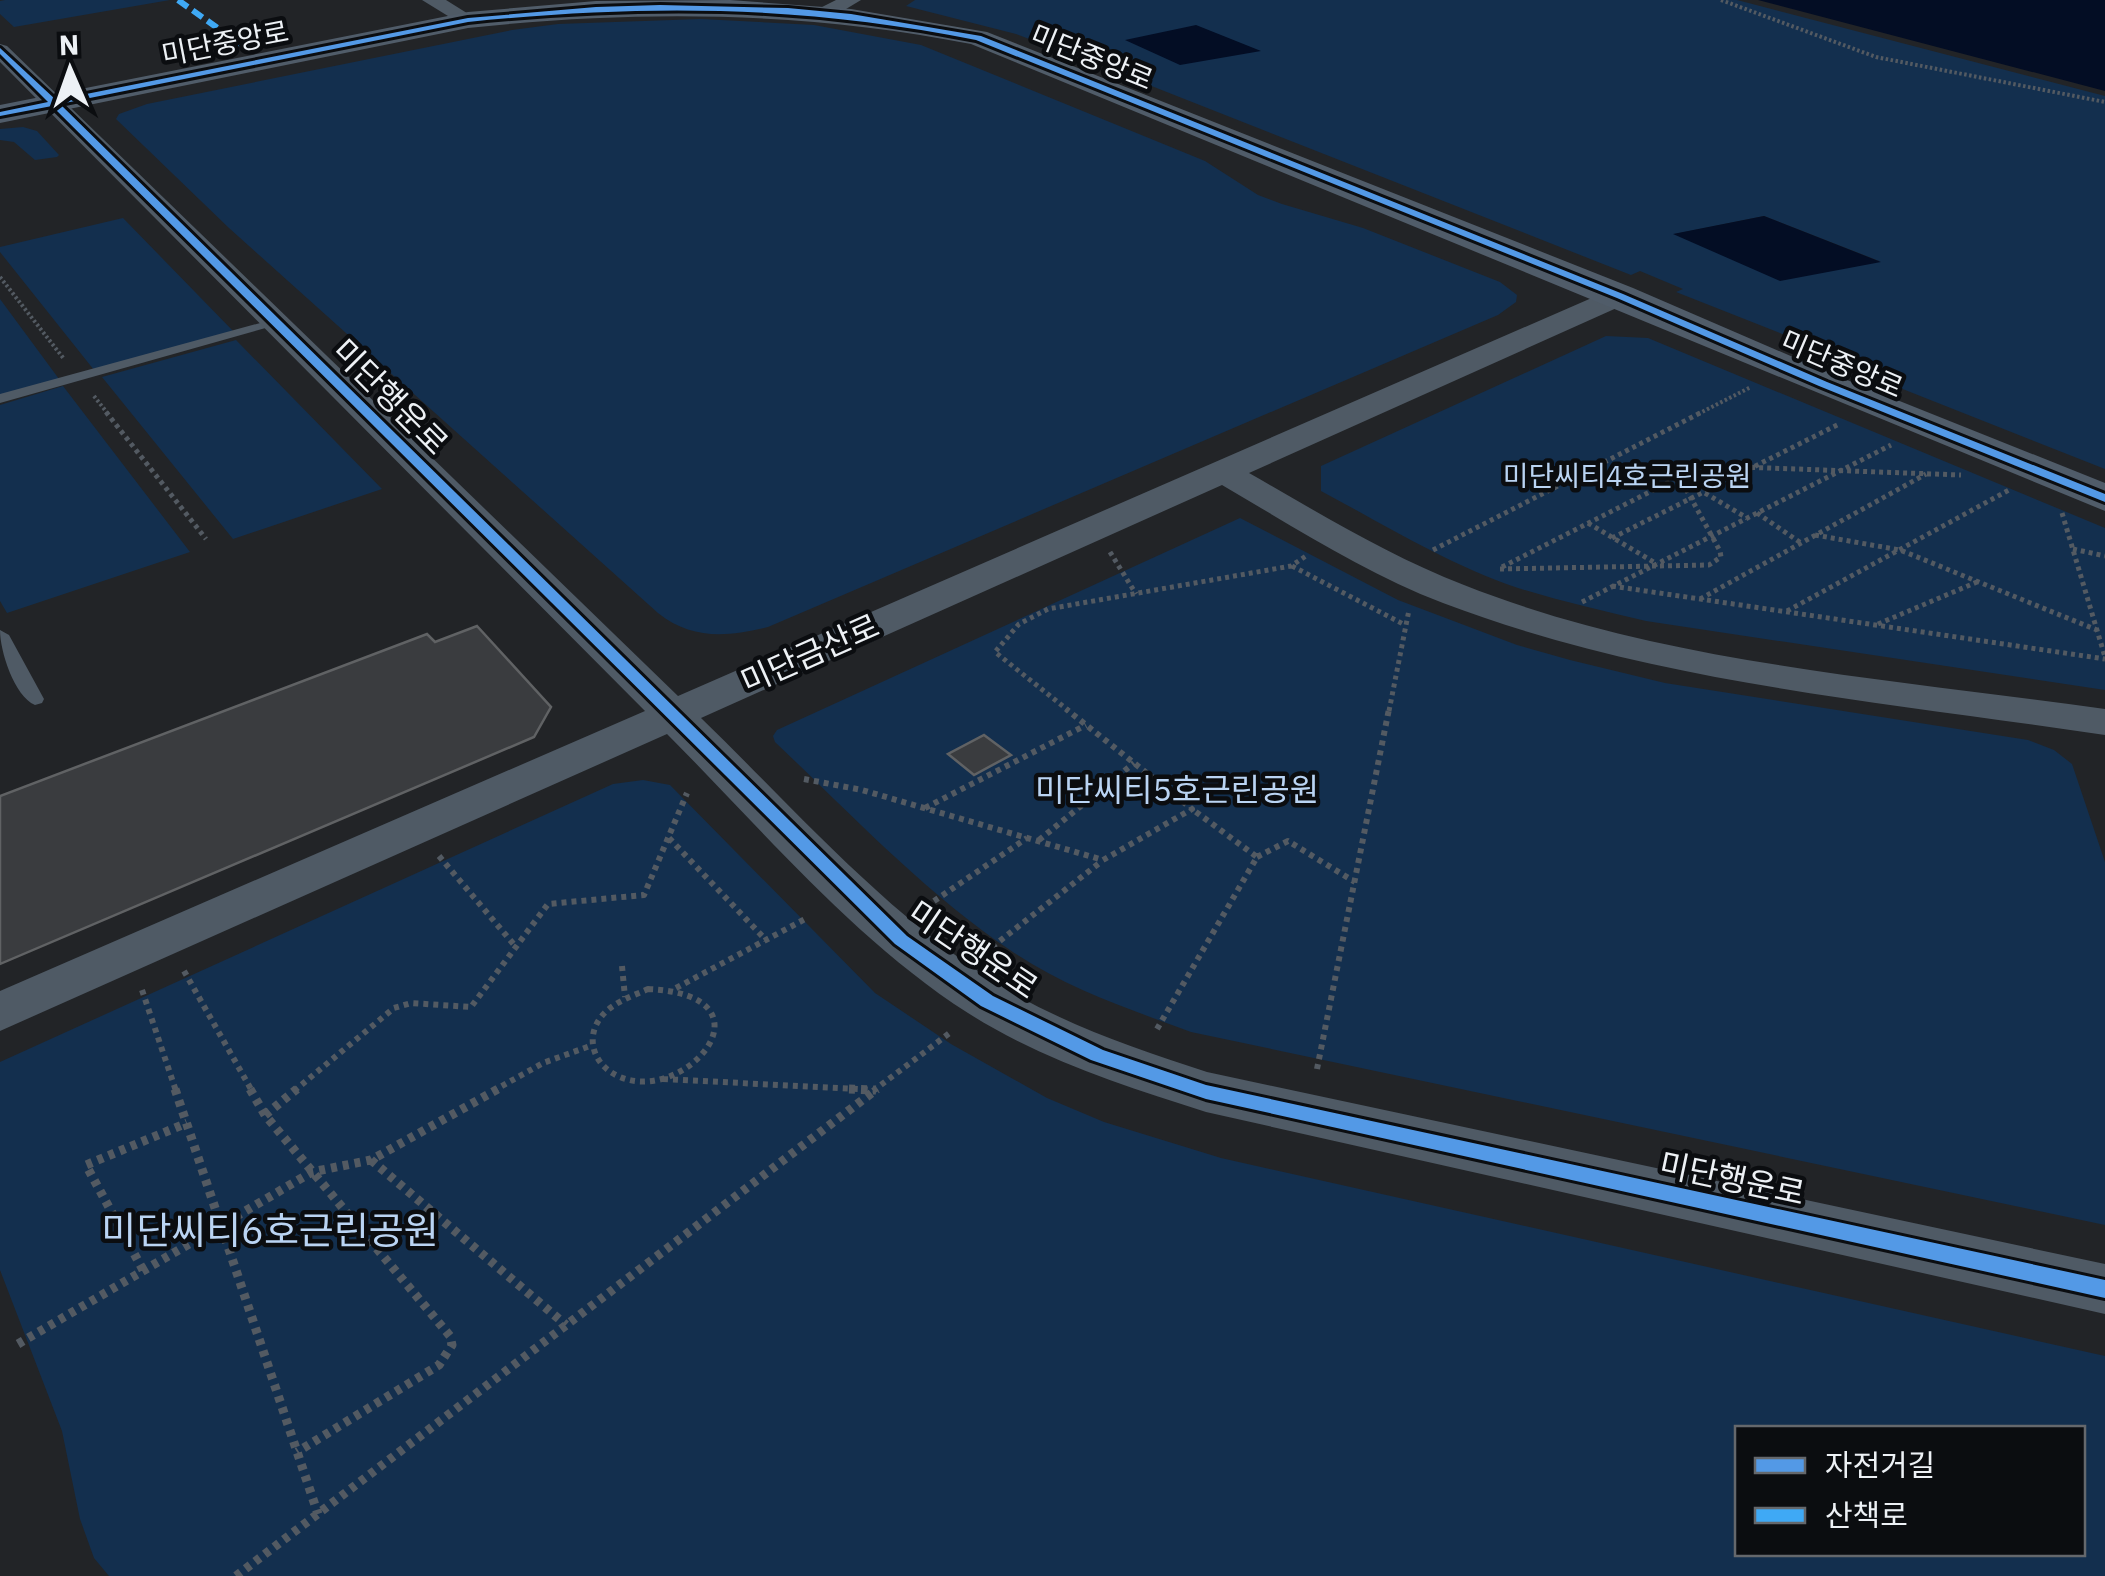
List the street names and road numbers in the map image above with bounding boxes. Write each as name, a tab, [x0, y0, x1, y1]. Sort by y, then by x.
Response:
street label: 미단중앙로	[158, 12, 292, 73]
street label: 미단중앙로	[1026, 15, 1159, 98]
street label: 미단중앙로	[1776, 321, 1909, 406]
street label: 미단행운로	[324, 329, 458, 463]
street label: 미단금산로	[734, 604, 885, 702]
street label: 미단행운로	[901, 891, 1046, 1008]
street label: 미단행운로	[1656, 1142, 1809, 1214]

